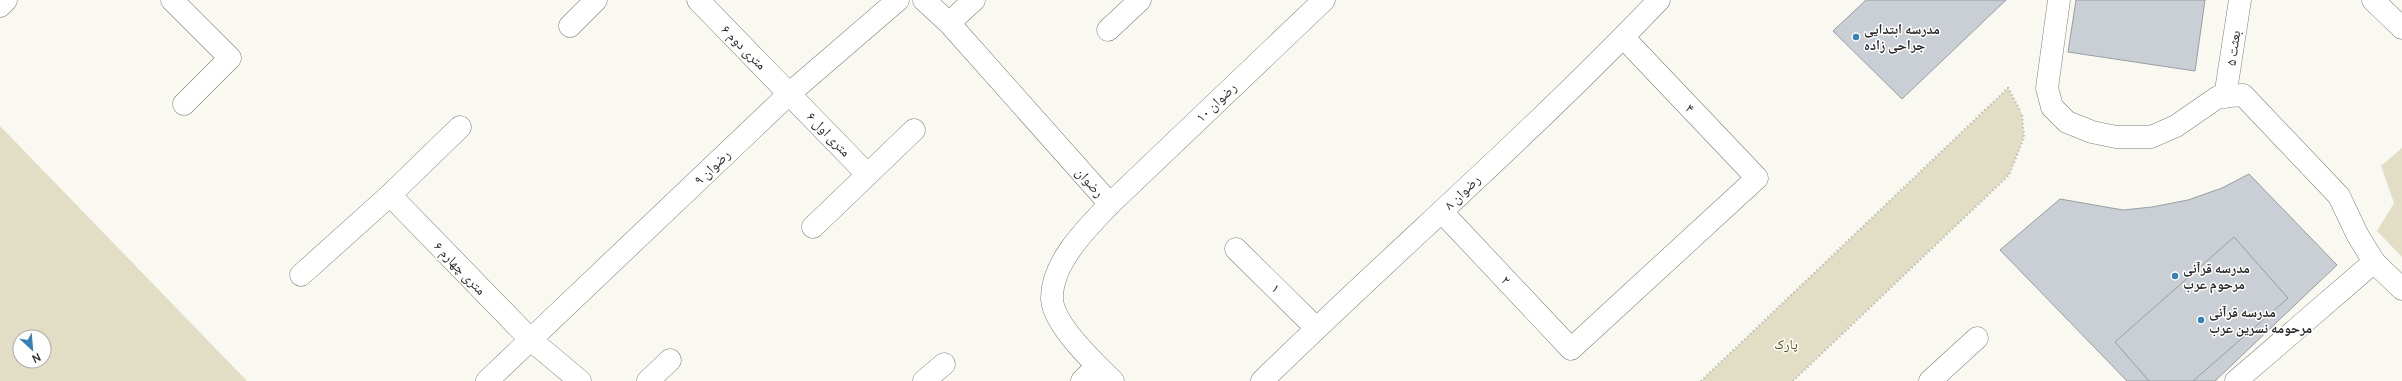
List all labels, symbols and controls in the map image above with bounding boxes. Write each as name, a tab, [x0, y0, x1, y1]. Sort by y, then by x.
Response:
place label: مدرسه ابتدایی جراحی زاده	[1864, 19, 1940, 54]
street label: ۶ متری دوم	[717, 20, 771, 74]
street label: بعثت ۵	[2221, 29, 2244, 67]
marker: مدرسه ابتدایی جراحی زاده	[1851, 32, 1861, 42]
street label: رضوان ۱۰	[1191, 77, 1240, 126]
street label: ۴	[1681, 99, 1699, 117]
street label: ۶ متری اول	[803, 107, 856, 160]
street label: رضوان ۹	[689, 145, 734, 189]
street label: رضوان	[1072, 162, 1109, 201]
street label: رضوان ۸	[1439, 170, 1484, 214]
street label: ۶ متری چهارم	[429, 237, 491, 299]
place label: مدرسه قرآنی مرحوم عرب	[2183, 258, 2250, 294]
street label: ۲	[1497, 271, 1515, 288]
marker: مدرسه قرآنی مرحوم عرب	[2170, 271, 2180, 281]
street label: ۱	[1267, 279, 1285, 297]
place label: مدرسه قرآنی مرحومه نسرین عرب	[2209, 302, 2312, 337]
marker: مدرسه قرآنی مرحومه نسرین عرب	[2196, 315, 2206, 325]
north arrow	[12, 329, 52, 369]
park label: پارک	[1774, 334, 1798, 353]
text: N	[30, 350, 43, 367]

